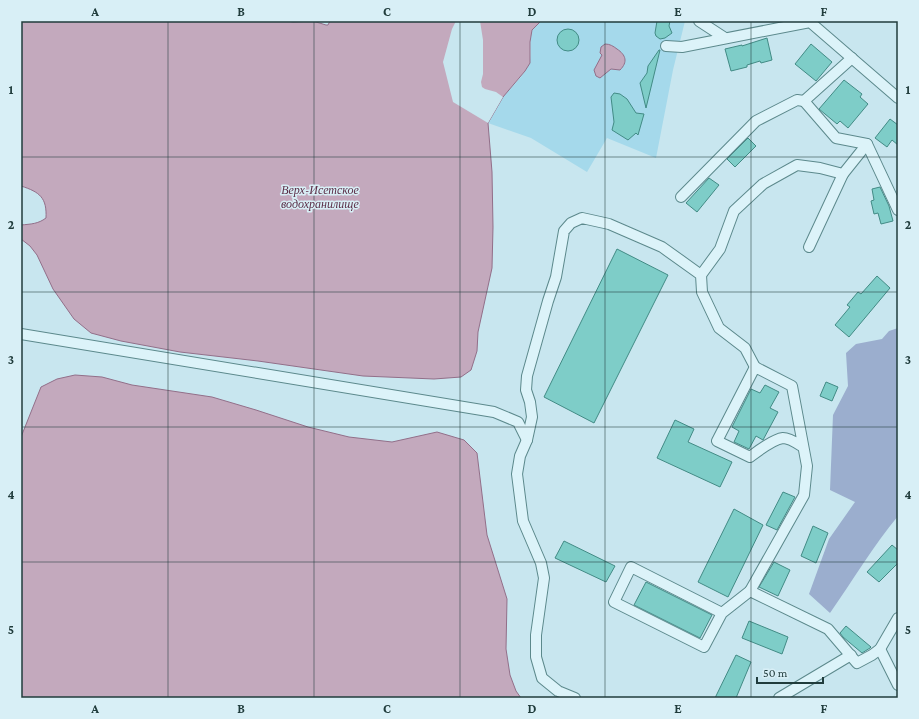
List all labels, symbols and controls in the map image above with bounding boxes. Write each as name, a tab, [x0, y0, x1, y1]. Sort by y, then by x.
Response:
text: A	[90, 4, 99, 19]
text: B	[237, 4, 245, 19]
text: C	[383, 4, 391, 19]
text: D	[528, 4, 537, 19]
text: E	[674, 4, 682, 19]
text: F	[821, 4, 828, 19]
text: 1	[9, 82, 14, 97]
text: 1	[906, 82, 911, 97]
water label: Верх-Исетское водохранилище	[281, 183, 360, 211]
text: 2	[8, 217, 15, 232]
text: 2	[905, 217, 912, 232]
text: 3	[8, 352, 14, 367]
text: 3	[905, 352, 911, 367]
text: 4	[7, 487, 15, 502]
text: 4	[904, 487, 912, 502]
text: 5	[8, 622, 14, 637]
text: 5	[905, 622, 911, 637]
scale bar	[757, 659, 823, 685]
text: 50 m	[763, 666, 788, 680]
text: A	[90, 701, 99, 716]
text: B	[237, 701, 245, 716]
text: C	[383, 701, 391, 716]
text: D	[528, 701, 537, 716]
text: E	[674, 701, 682, 716]
text: F	[821, 701, 828, 716]

